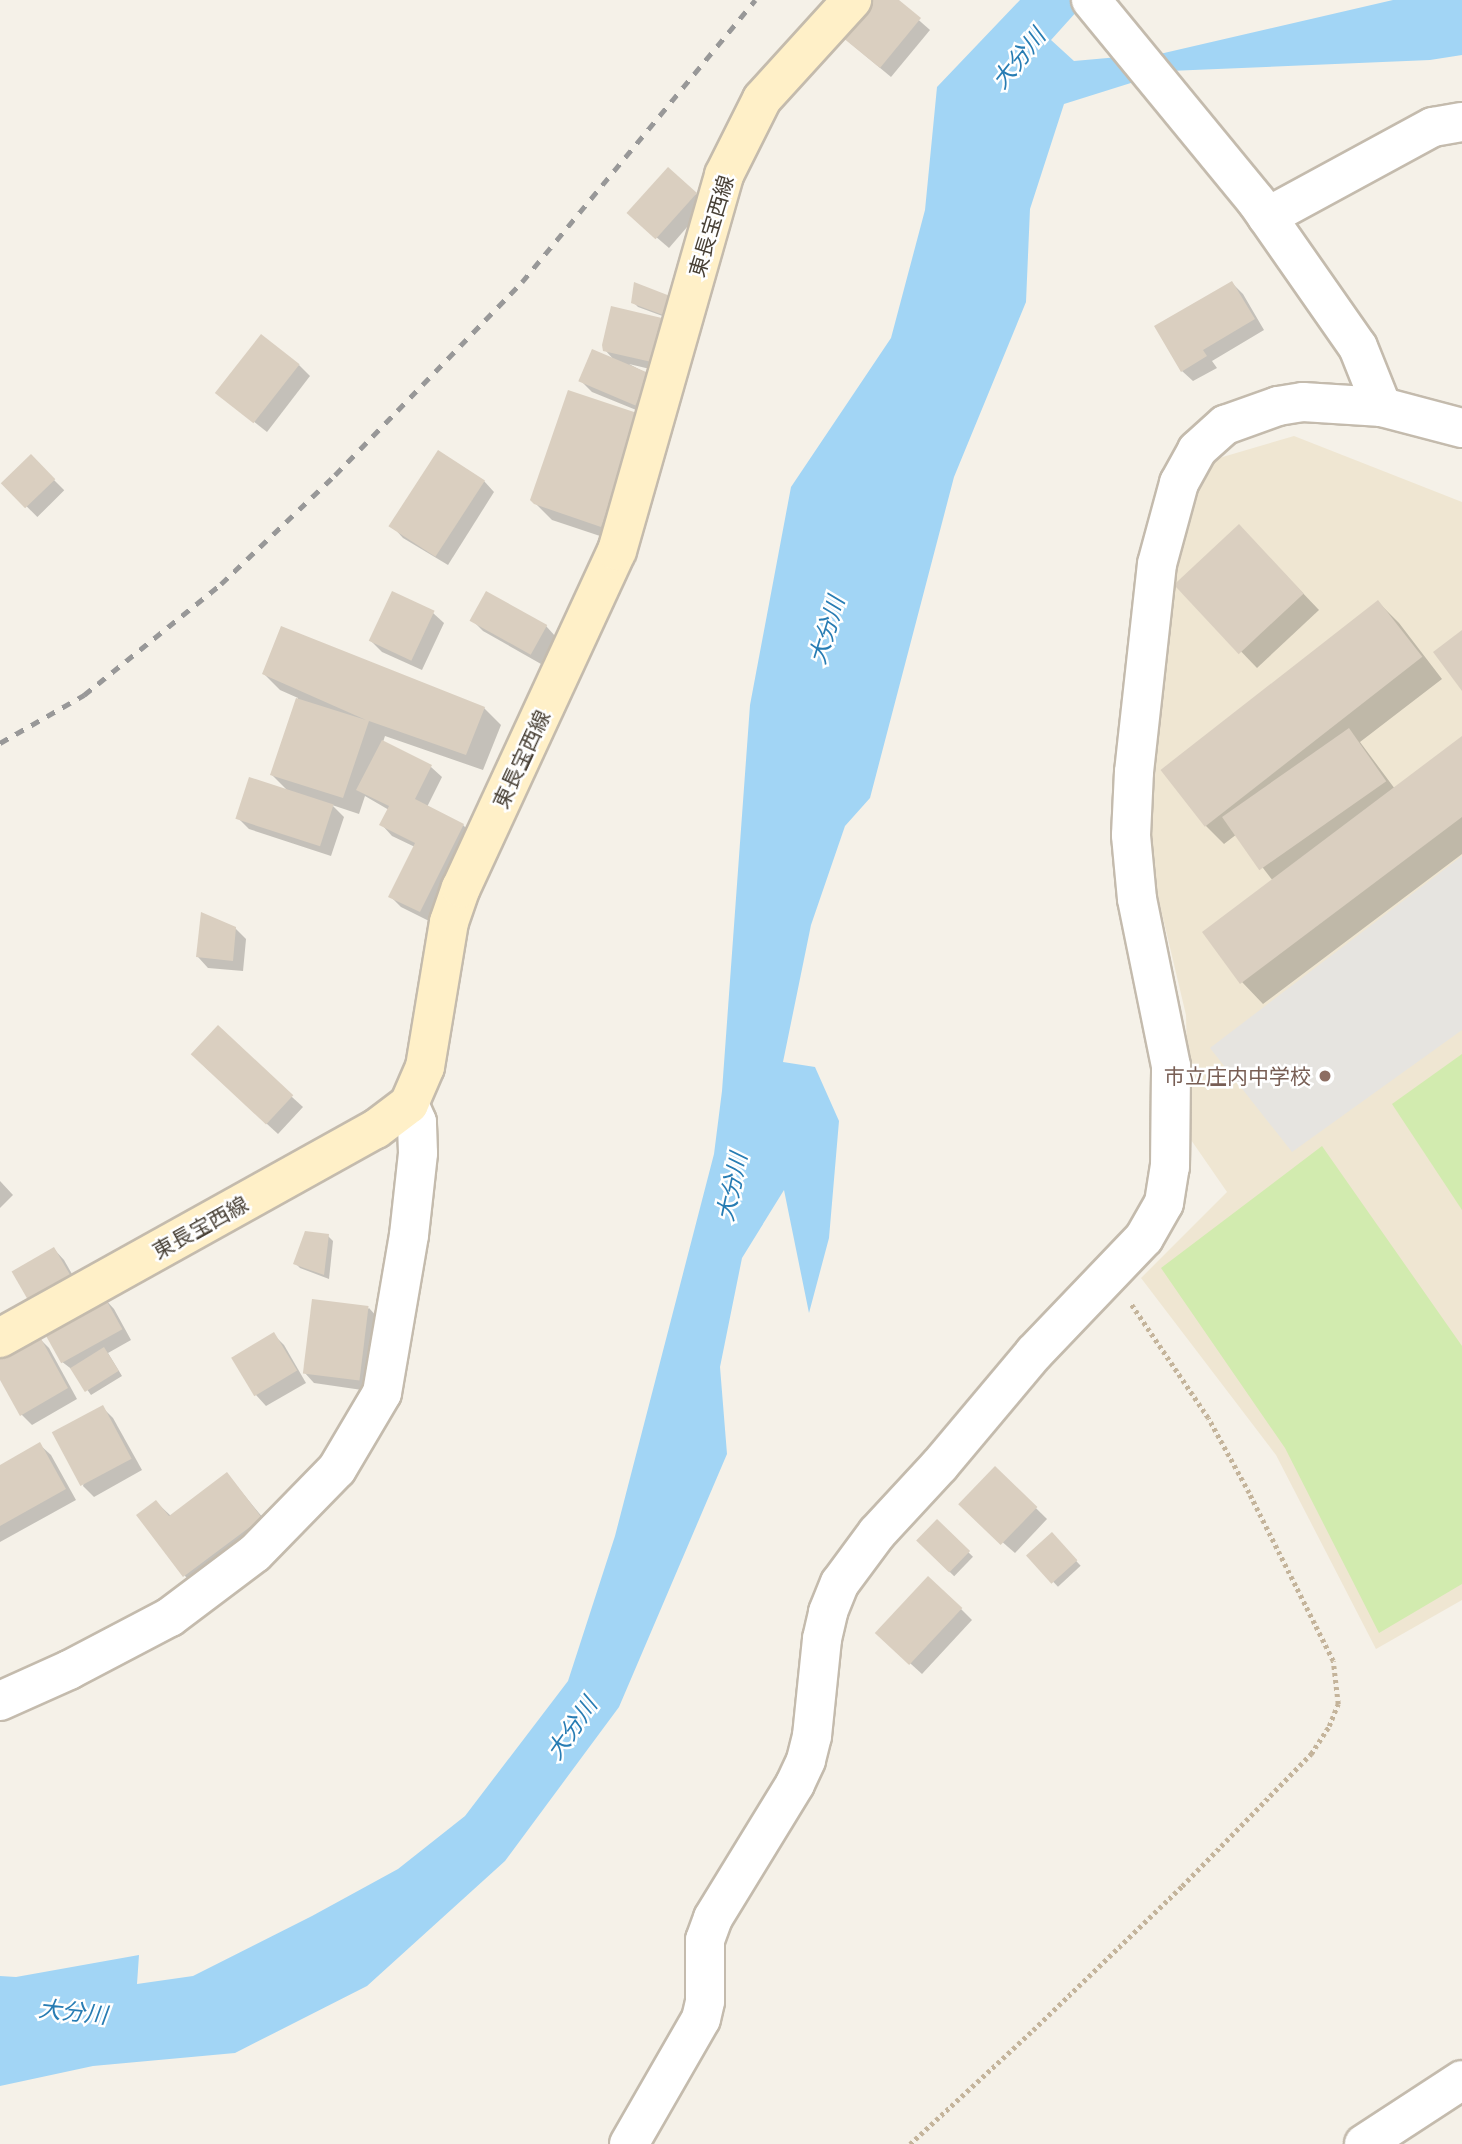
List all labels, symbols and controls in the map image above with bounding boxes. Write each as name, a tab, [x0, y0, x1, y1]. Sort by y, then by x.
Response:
water label: 大分川	[986, 23, 1050, 93]
street label: 東長宝西線	[684, 172, 738, 280]
water label: 大分川	[803, 593, 849, 667]
street label: 東長宝西線	[487, 706, 555, 812]
place label: 市立庄内中学校	[1164, 1063, 1311, 1089]
marker: 市立庄内中学校	[1317, 1068, 1333, 1084]
water label: 大分川	[710, 1150, 752, 1224]
street label: 東長宝西線	[148, 1191, 252, 1263]
water label: 大分川	[540, 1692, 602, 1764]
water label: 大分川	[37, 1994, 109, 2028]

